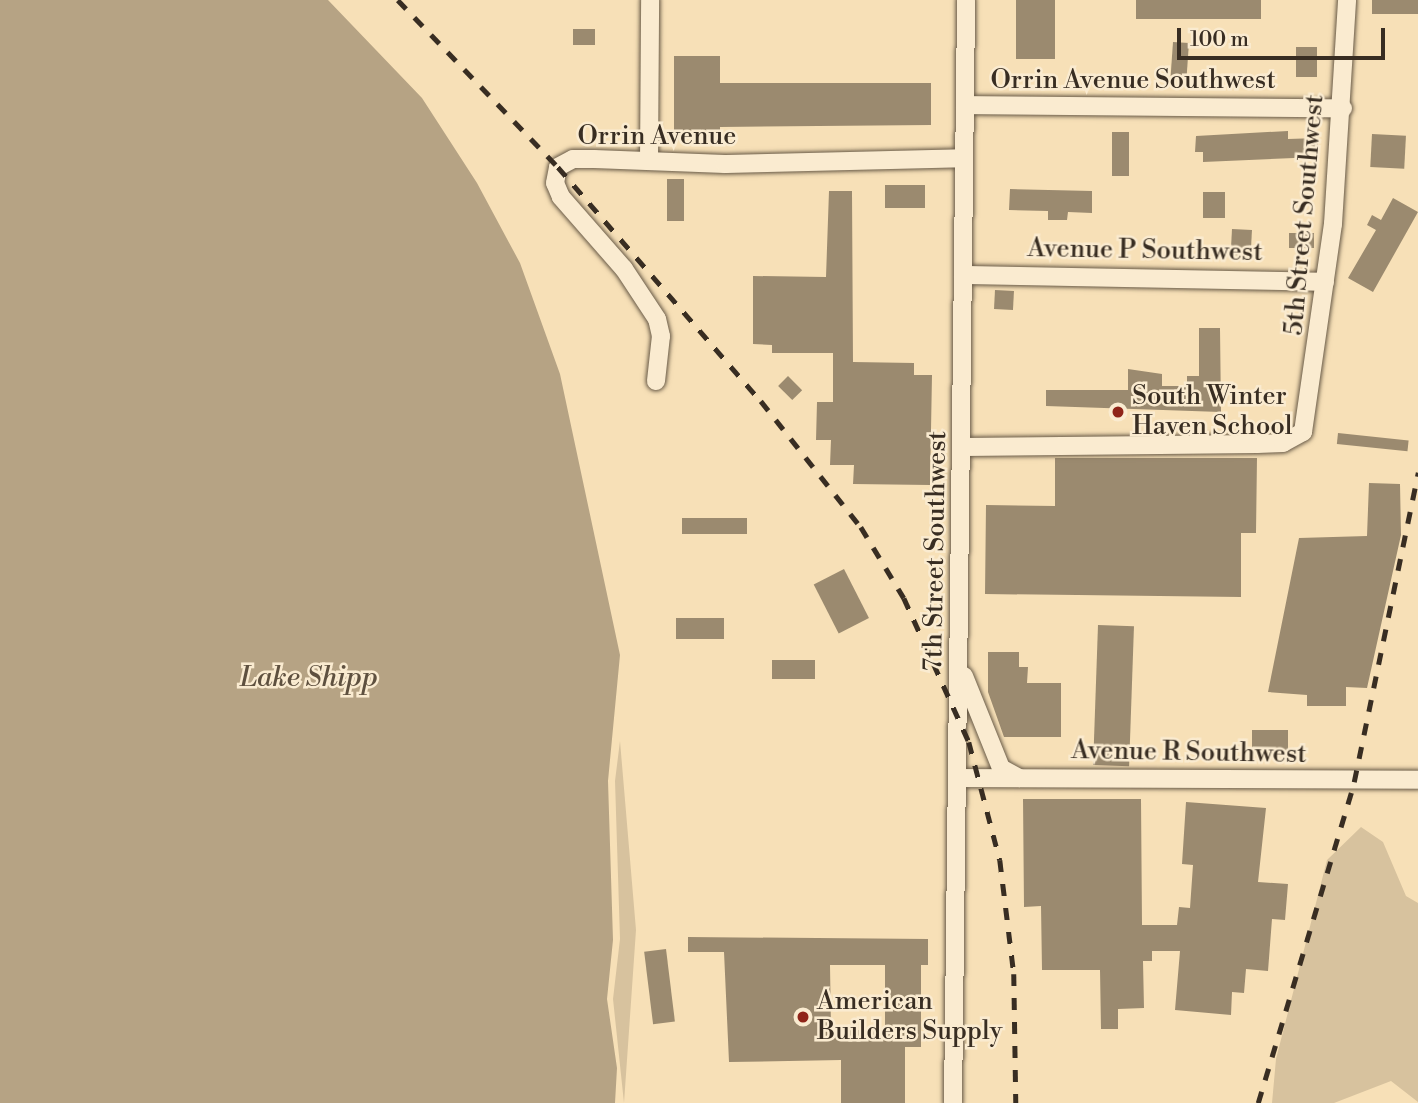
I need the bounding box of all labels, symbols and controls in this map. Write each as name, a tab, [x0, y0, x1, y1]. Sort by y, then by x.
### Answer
scale bar	[1180, 14, 1388, 58]
text: 100 m	[1190, 27, 1249, 53]
street label: Orrin Avenue Southwest	[990, 65, 1276, 97]
street label: 5th Street Southwest	[1279, 93, 1331, 337]
street label: Orrin Avenue	[578, 121, 736, 153]
street label: Avenue P Southwest	[1027, 233, 1263, 269]
place label: South Winter Haven School	[1132, 381, 1293, 442]
marker: South Winter Haven School	[1110, 404, 1126, 420]
street label: 7th Street Southwest	[918, 431, 954, 671]
water label: Lake Shipp	[240, 661, 378, 695]
street label: Avenue R Southwest	[1071, 735, 1307, 771]
place label: American Builders Supply	[817, 986, 1002, 1048]
marker: American Builders Supply	[795, 1009, 811, 1025]

